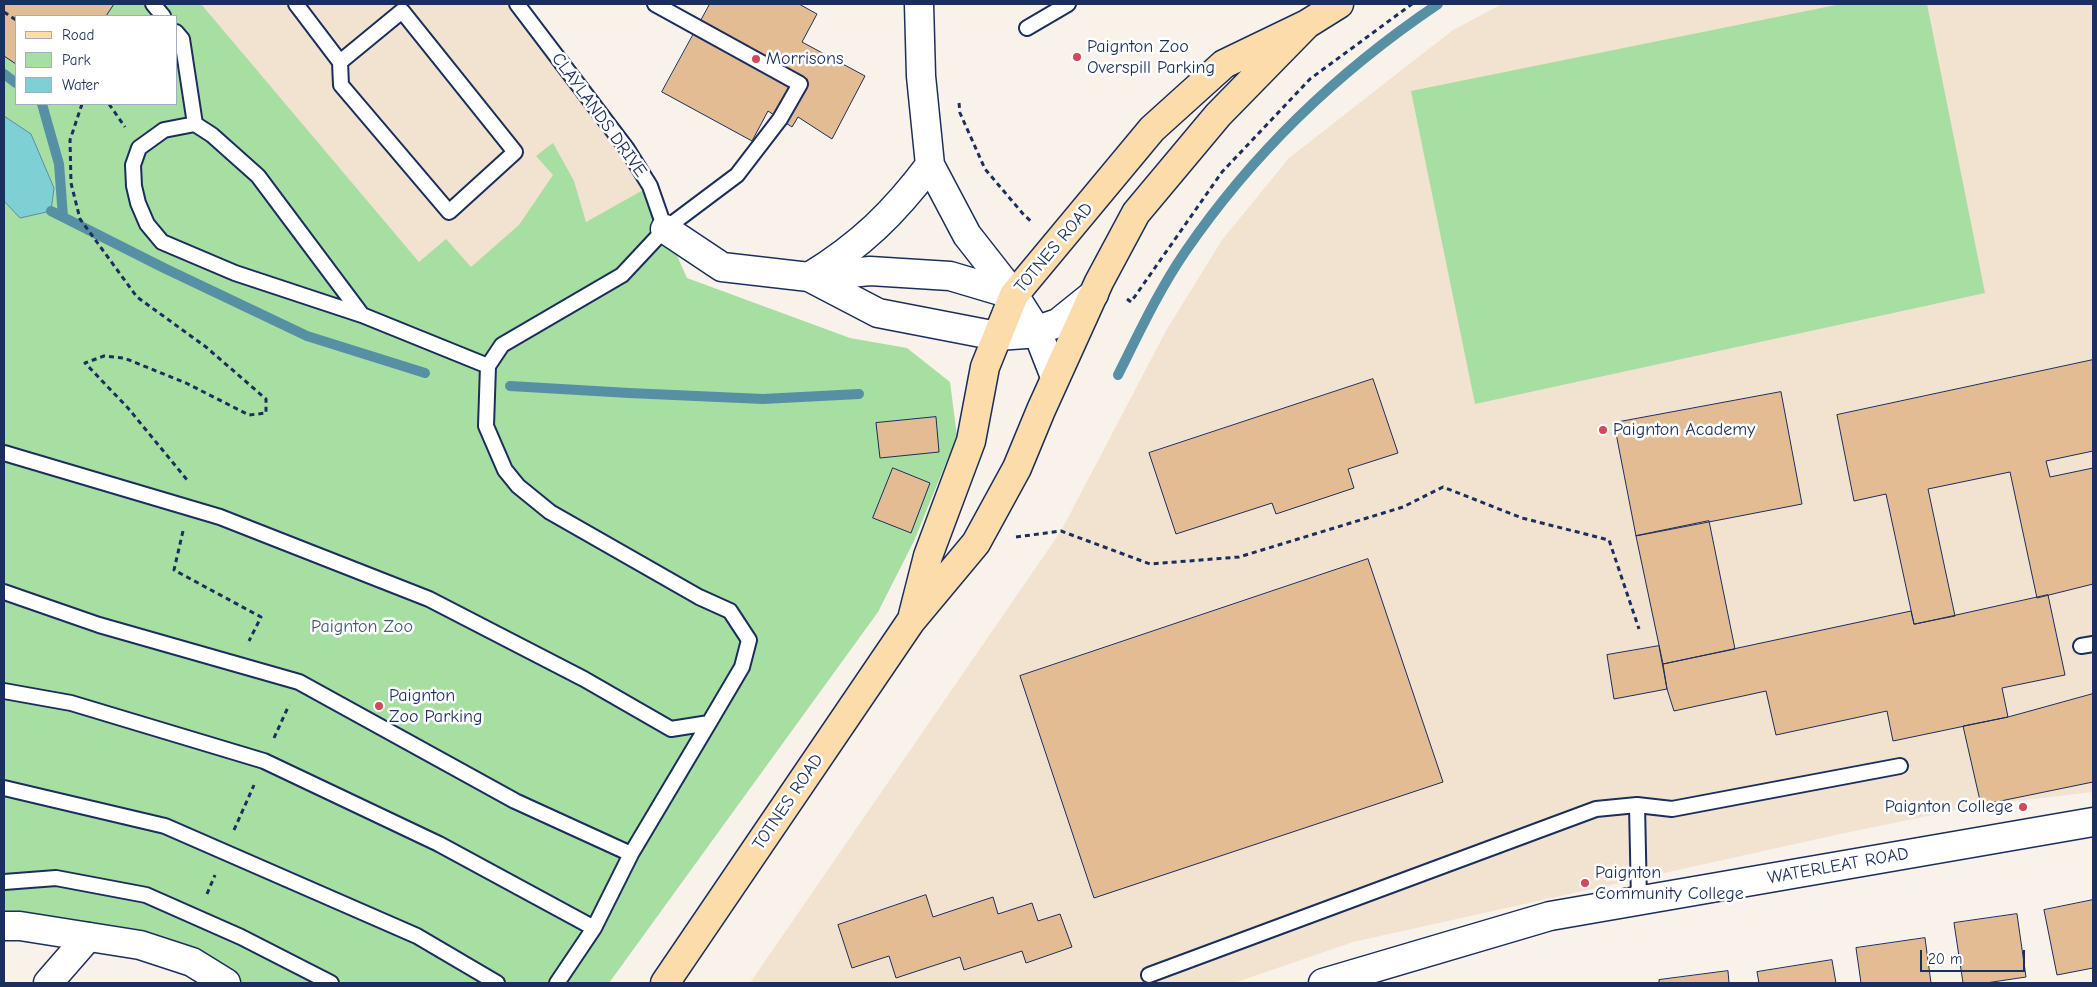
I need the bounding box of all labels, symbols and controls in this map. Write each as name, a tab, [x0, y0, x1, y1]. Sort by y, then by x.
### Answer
legend	[15, 15, 178, 105]
text: Road	[62, 26, 94, 44]
place label: Paignton Zoo Overspill Parking	[1087, 36, 1215, 78]
place label: Morrisons	[766, 48, 843, 70]
street label: CLAYLANDS DRIVE	[547, 49, 651, 181]
text: Park	[62, 51, 91, 69]
marker: Paignton Zoo Overspill Parking	[1071, 51, 1083, 63]
marker: Morrisons	[750, 53, 762, 65]
text: Water	[62, 76, 99, 94]
street label: TOTNES ROAD	[1010, 198, 1098, 298]
place label: Paignton Academy	[1613, 419, 1755, 441]
marker: Paignton Academy	[1597, 424, 1609, 436]
park label: Paignton Zoo	[311, 616, 413, 638]
place label: Paignton Zoo Parking	[389, 685, 483, 728]
marker: Paignton Zoo Parking	[373, 700, 385, 712]
street label: TOTNES ROAD	[748, 750, 828, 854]
place label: Paignton College	[1885, 796, 2013, 818]
marker: Paignton College	[2017, 801, 2029, 813]
street label: WATERLEAT ROAD	[1766, 843, 1910, 889]
place label: Paignton Community College	[1595, 862, 1744, 904]
marker: Paignton Community College	[1579, 877, 1591, 889]
scale bar	[1922, 940, 2027, 972]
text: 20 m	[1928, 950, 1962, 968]

